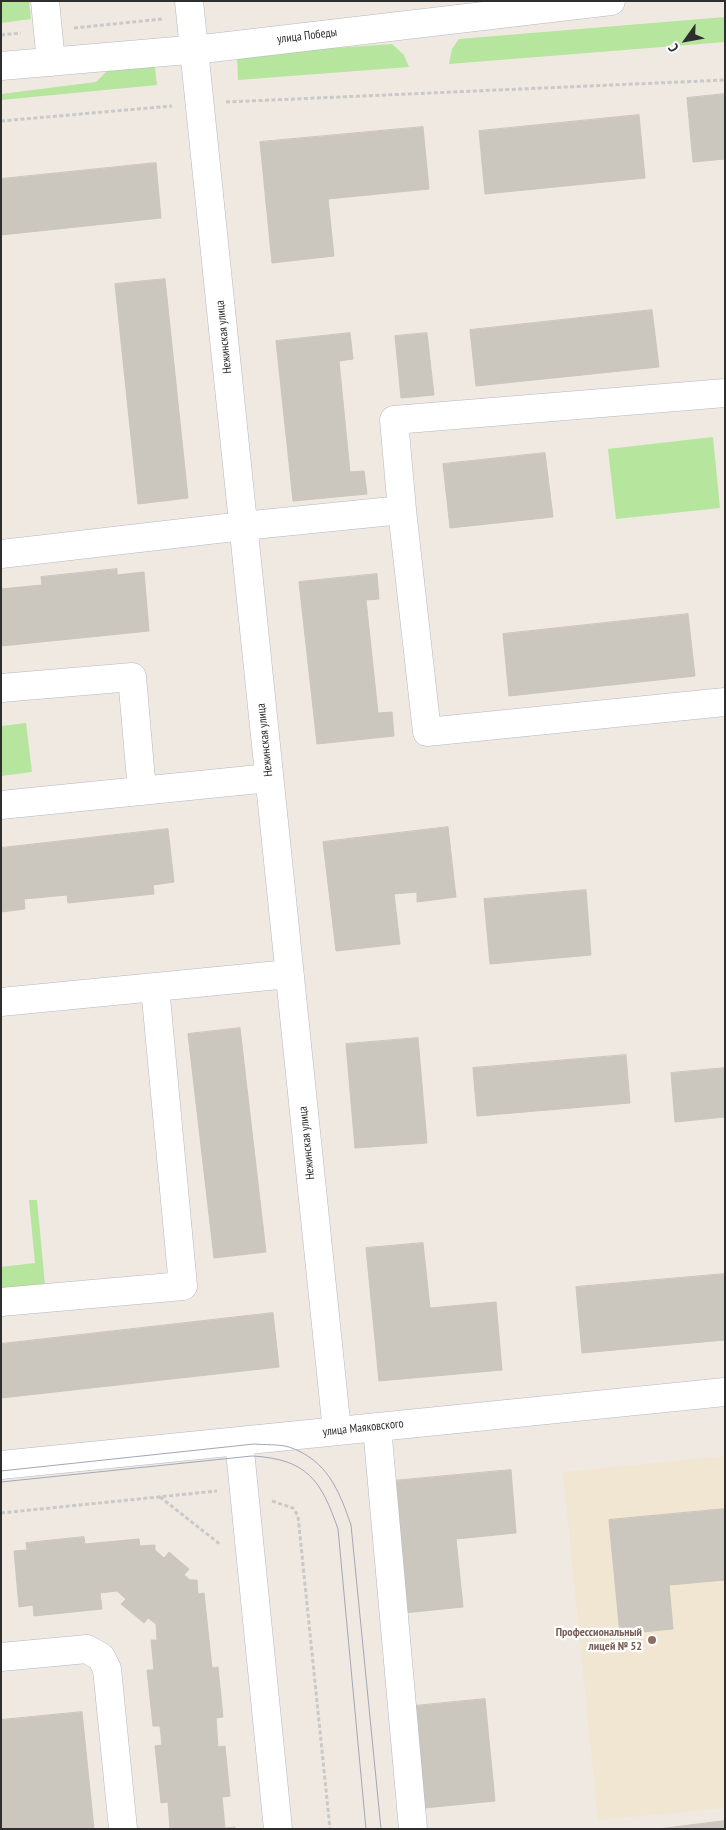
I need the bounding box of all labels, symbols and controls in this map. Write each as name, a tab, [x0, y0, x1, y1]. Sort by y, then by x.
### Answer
north arrow	[661, 15, 711, 65]
street label: улица Победы	[276, 25, 338, 47]
text: С	[664, 40, 683, 55]
street label: Нежинская улица	[213, 300, 235, 374]
street label: Нежинская улица	[254, 703, 276, 777]
street label: Нежинская улица	[296, 1106, 318, 1180]
street label: улица Маяковского	[322, 1417, 404, 1439]
place label: Профессиональный лицей № 52	[556, 1626, 642, 1654]
marker: Профессиональный лицей № 52	[646, 1634, 658, 1646]

